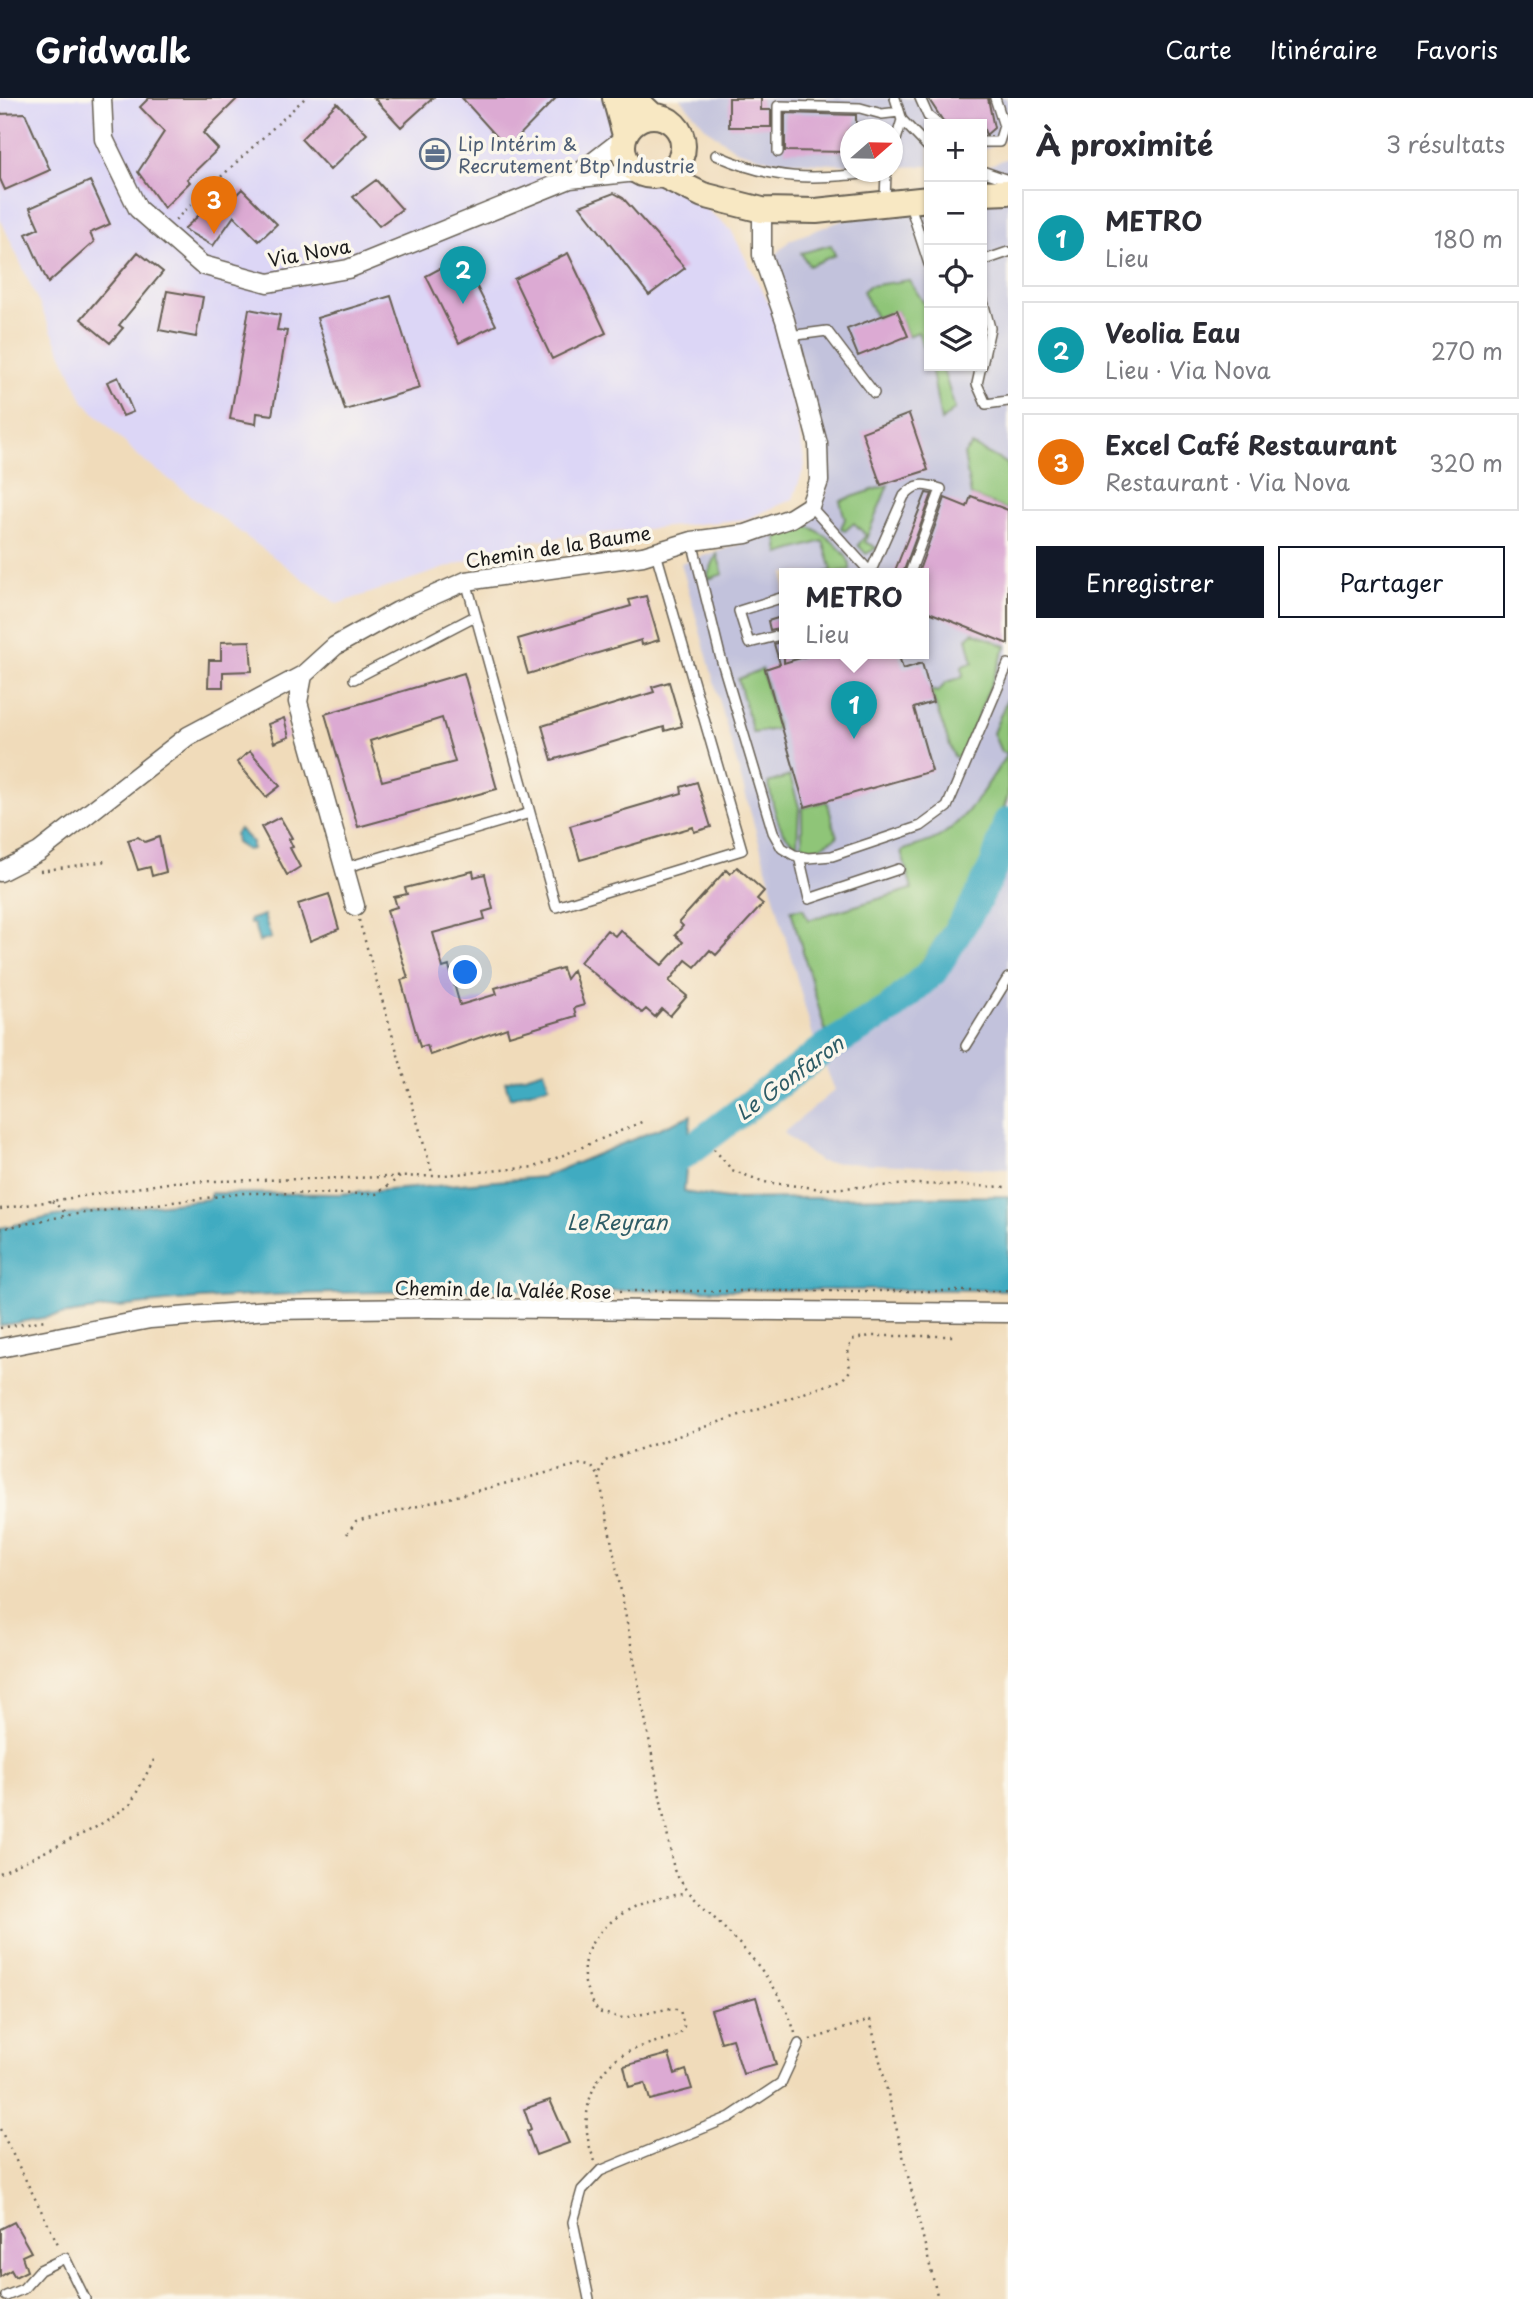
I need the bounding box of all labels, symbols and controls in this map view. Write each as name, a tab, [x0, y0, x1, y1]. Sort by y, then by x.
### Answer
text: Gridwalk	[35, 24, 191, 74]
text: Carte	[1165, 31, 1232, 67]
text: Itinéraire	[1270, 31, 1378, 67]
text: Favoris	[1416, 31, 1498, 67]
north arrow	[840, 119, 903, 182]
map controls	[924, 119, 987, 371]
button: +	[924, 119, 987, 182]
text: À proximité	[1036, 121, 1213, 166]
text: 3 résultats	[1386, 126, 1505, 161]
place label: Lip Intérim & Recrutement Btp Industrie	[458, 129, 695, 179]
office icon: Lip Intérim & Recrutement Btp Industrie	[418, 137, 452, 171]
pin: 3	[191, 176, 237, 234]
button: −	[924, 182, 987, 245]
text: METRO	[1105, 201, 1202, 240]
text: 1	[1056, 221, 1067, 256]
text: 180 m	[1434, 221, 1503, 256]
street label: Via Nova	[265, 231, 353, 273]
text: Lieu	[1105, 240, 1149, 275]
button: locate	[924, 245, 987, 308]
pin: 2	[440, 246, 486, 304]
button: layers	[924, 308, 987, 371]
text: Veolia Eau	[1105, 313, 1241, 352]
text: 2	[1053, 333, 1069, 368]
text: 270 m	[1431, 333, 1503, 368]
text: Lieu · Via Nova	[1105, 352, 1271, 387]
text: Excel Café Restaurant	[1105, 425, 1397, 464]
text: 3	[1053, 445, 1069, 480]
text: 320 m	[1429, 445, 1503, 480]
text: Restaurant · Via Nova	[1105, 464, 1350, 499]
street label: Chemin de la Baume	[463, 518, 653, 574]
button: Enregistrer	[1036, 546, 1264, 618]
button: Partager	[1278, 546, 1505, 618]
popup	[779, 568, 929, 659]
text: METRO	[805, 577, 903, 616]
text: Lieu	[805, 616, 849, 651]
pin: 1	[831, 681, 877, 739]
your location	[448, 955, 482, 989]
water label: Le Gonfaron	[728, 1026, 851, 1127]
water label: Le Reyran	[567, 1205, 669, 1237]
street label: Chemin de la Valée Rose	[394, 1273, 612, 1305]

